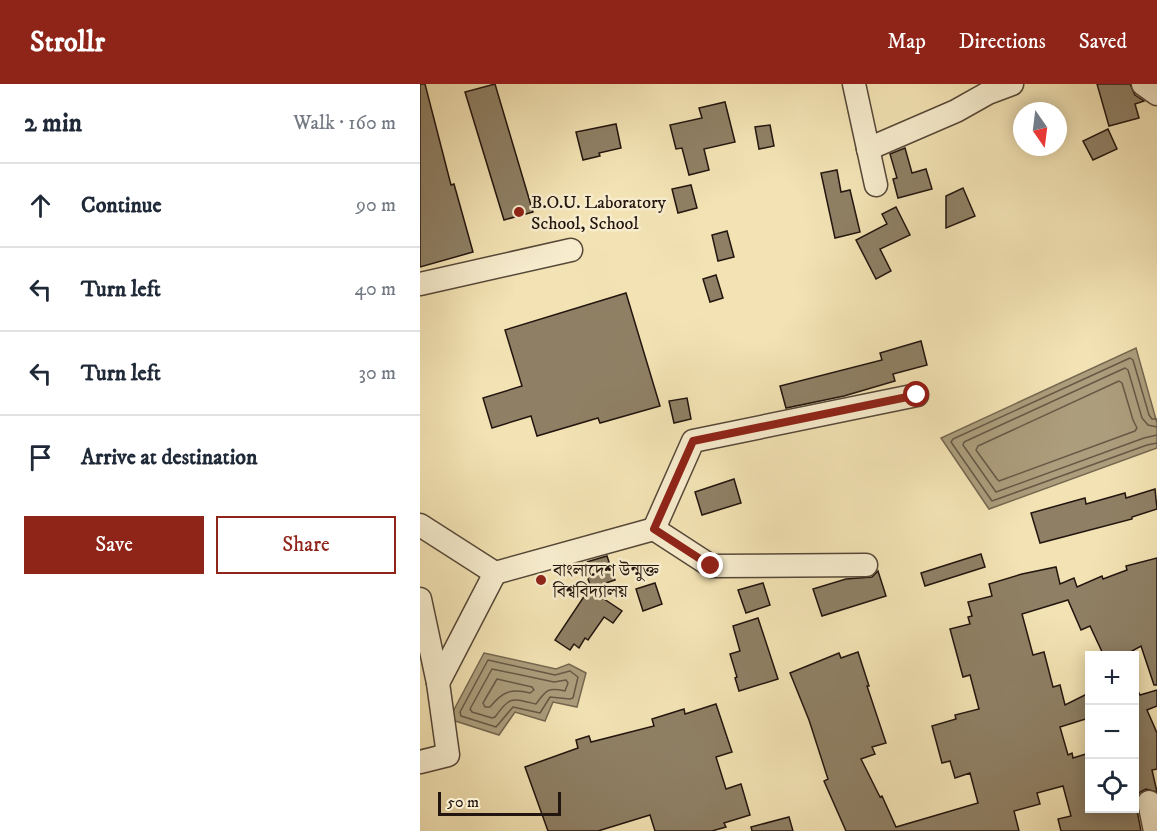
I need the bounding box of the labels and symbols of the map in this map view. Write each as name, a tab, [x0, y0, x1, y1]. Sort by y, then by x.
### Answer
north arrow	[1013, 102, 1067, 156]
place label: B.O.U. Laboratory School, School	[531, 192, 667, 235]
marker: B.O.U. Laboratory School, School	[512, 205, 526, 219]
route start	[903, 381, 929, 407]
route end	[697, 552, 723, 578]
place label: বাংলাদেশ উন্মুক্ত বিশ্ববিদ্যালয়	[552, 559, 660, 603]
marker: বাংলাদেশ উন্মুক্ত বিশ্ববিদ্যালয়	[534, 573, 548, 587]
scale bar	[438, 789, 561, 816]

